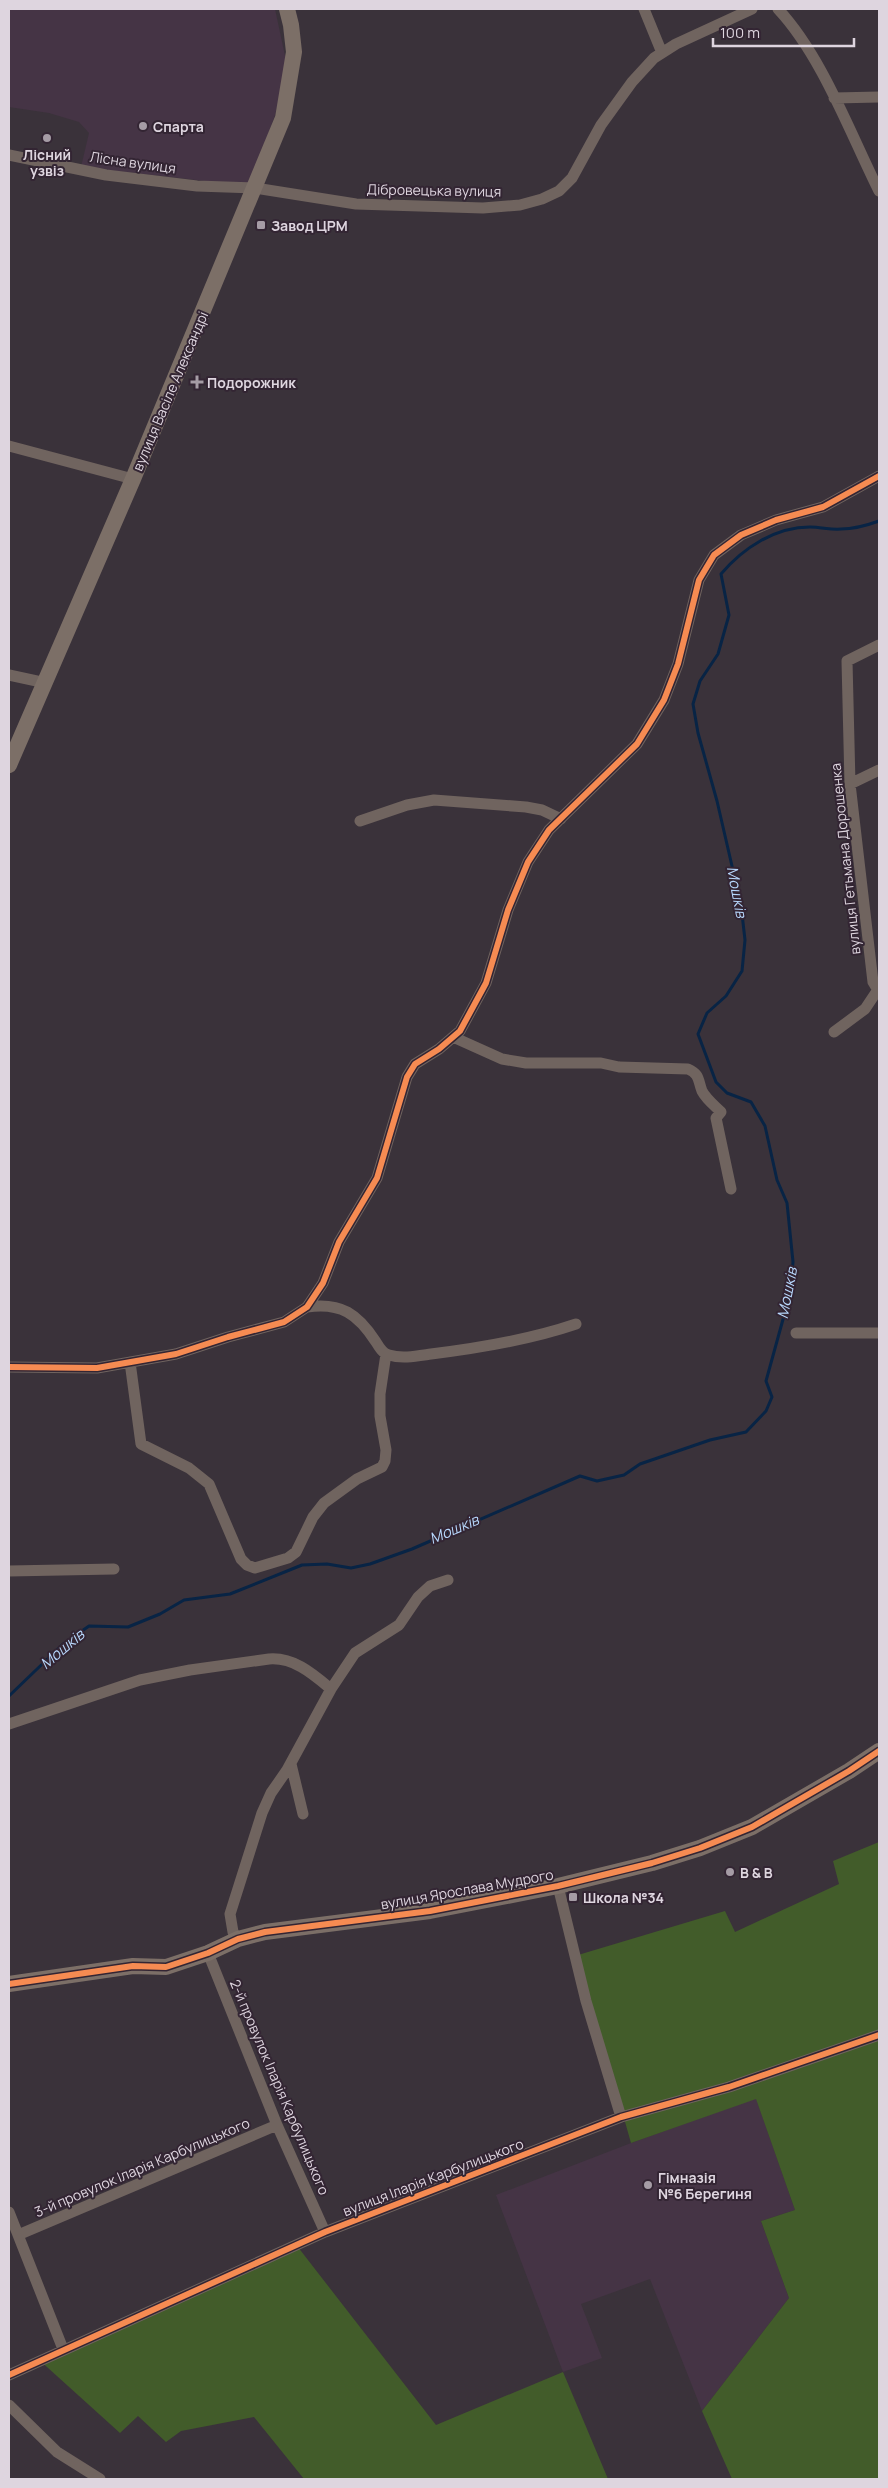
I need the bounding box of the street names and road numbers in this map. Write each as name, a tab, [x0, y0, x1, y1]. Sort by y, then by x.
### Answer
street label: Лісна вулиця	[89, 147, 177, 177]
street label: Дібровецька вулиця	[367, 179, 501, 201]
street label: вулиця Васіле Александрі	[128, 308, 212, 474]
street label: вулиця Гетьмана Дорошенка	[826, 762, 864, 956]
street label: вулиця Ярослава Мудрого	[379, 1864, 555, 1914]
street label: 2-й провулок Іларія Карбулицького	[226, 1976, 334, 2198]
street label: 3-й провулок Іларія Карбулицького	[31, 2113, 253, 2221]
street label: вулиця Іларія Карбулицького	[340, 2134, 526, 2220]

